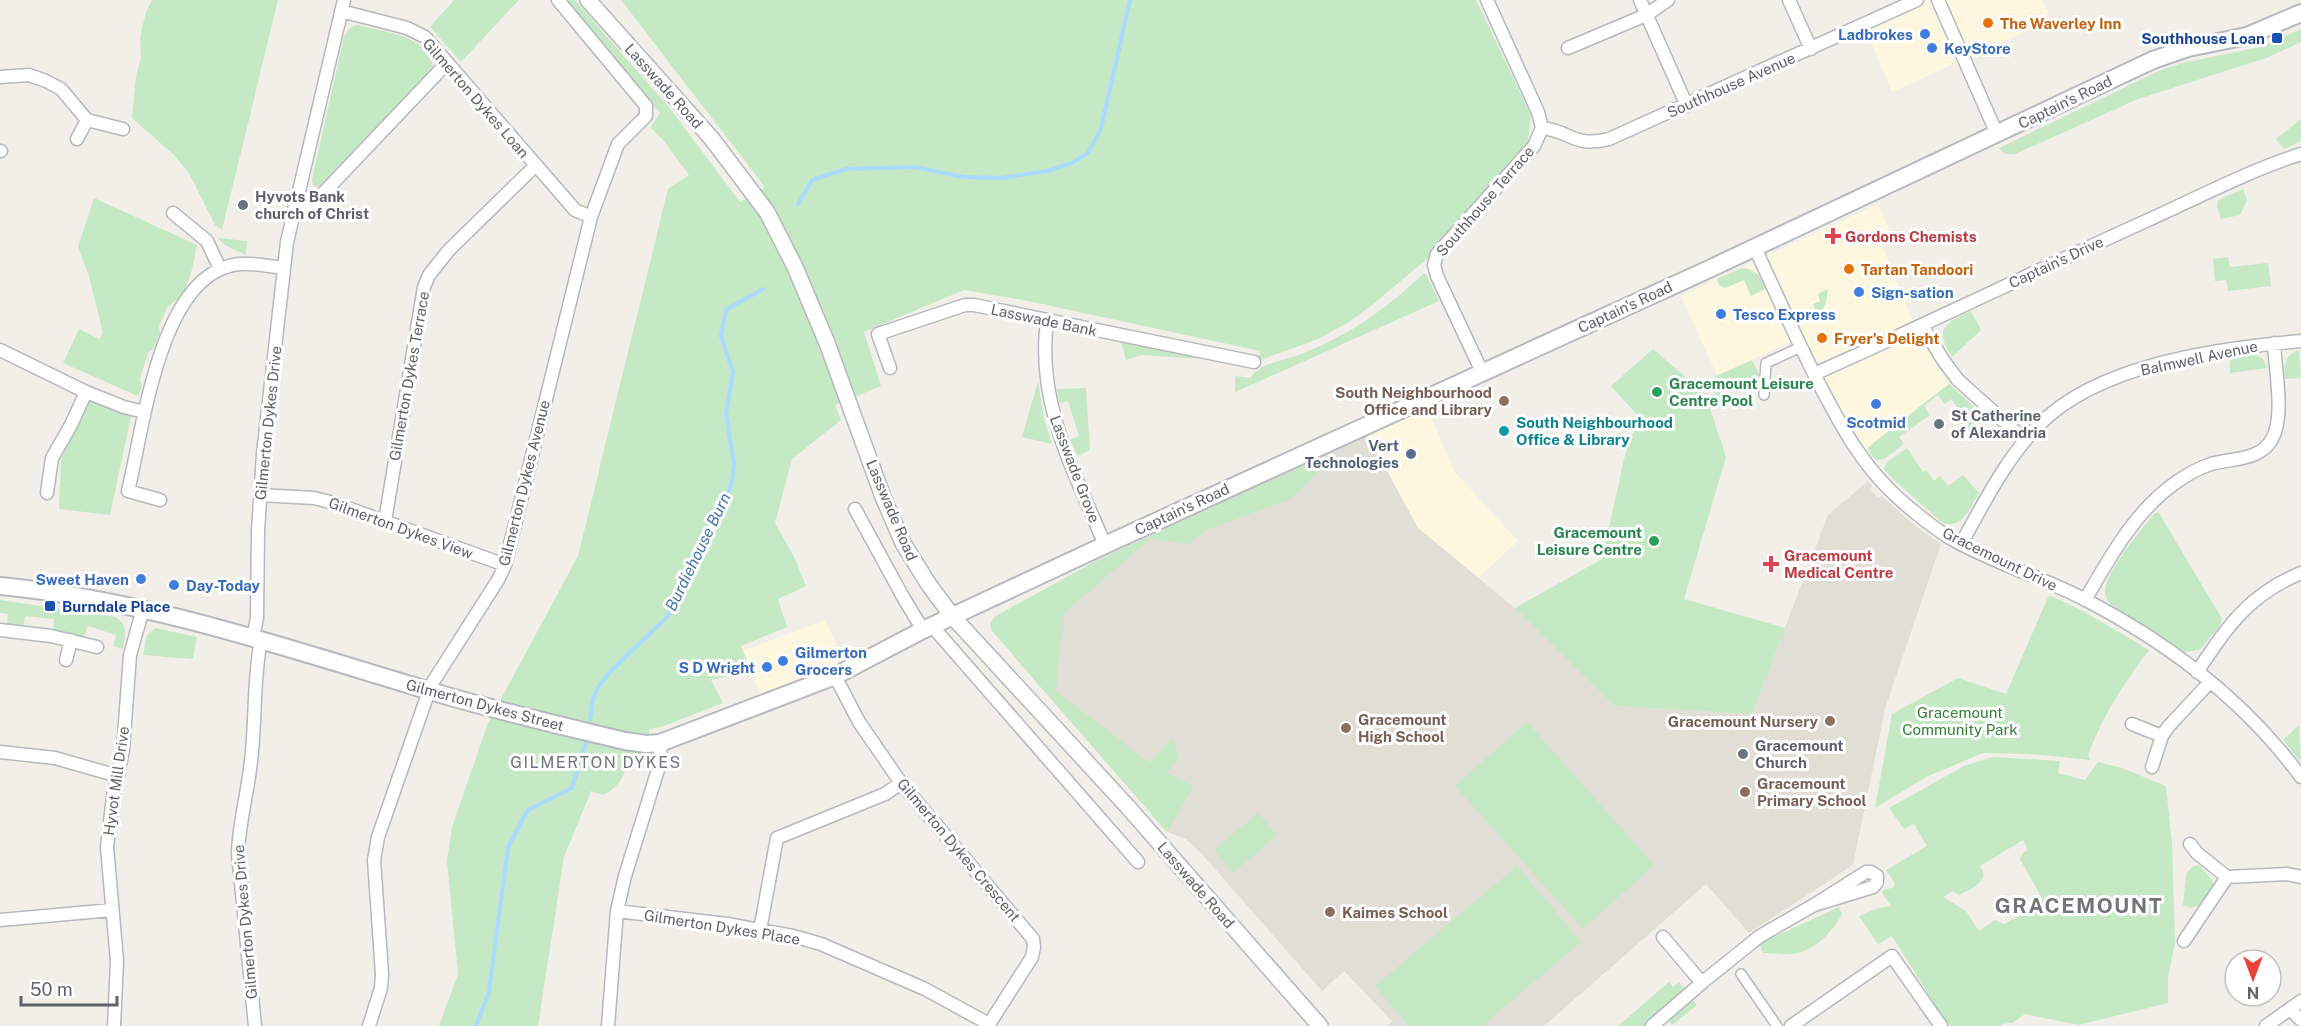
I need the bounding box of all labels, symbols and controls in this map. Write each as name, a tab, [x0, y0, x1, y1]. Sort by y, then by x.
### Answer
place label: The Waverley Inn	[2000, 15, 2121, 32]
marker: The Waverley Inn	[1981, 16, 1995, 30]
place label: Ladbrokes	[1838, 26, 1913, 43]
marker: Ladbrokes	[1918, 27, 1932, 41]
place label: Southhouse Loan	[2141, 30, 2265, 47]
marker: Southhouse Loan	[2270, 31, 2284, 45]
street label: Gilmerton Dykes Loan	[420, 35, 532, 161]
street label: Lasswade Road	[622, 40, 706, 132]
place label: KeyStore	[1944, 40, 2011, 57]
marker: KeyStore	[1925, 41, 1939, 55]
street label: Southhouse Avenue	[1664, 49, 1798, 121]
street label: Captain's Road	[2015, 72, 2115, 132]
street label: Southhouse Terrace	[1433, 143, 1537, 259]
place label: Hyvots Bank church of Christ	[255, 188, 369, 222]
marker: Hyvots Bank church of Christ	[236, 198, 250, 212]
place label: Gordons Chemists	[1845, 228, 1977, 245]
marker: Gordons Chemists	[1826, 229, 1840, 243]
street label: Captain's Drive	[2006, 233, 2106, 291]
place label: Tartan Tandoori	[1861, 261, 1973, 278]
marker: Tartan Tandoori	[1842, 262, 1856, 276]
street label: Captain's Road	[1575, 278, 1675, 336]
place label: Sign-sation	[1871, 284, 1954, 301]
marker: Sign-sation	[1852, 285, 1866, 299]
street label: Gilmerton Dykes Terrace	[386, 290, 432, 462]
street label: Lasswade Bank	[989, 300, 1099, 340]
place label: Tesco Express	[1733, 306, 1836, 323]
marker: Tesco Express	[1714, 307, 1728, 321]
place label: Fryer's Delight	[1834, 330, 1939, 347]
marker: Fryer's Delight	[1815, 331, 1829, 345]
street label: Balmwell Avenue	[2139, 337, 2259, 379]
street label: Gilmerton Dykes Drive	[251, 345, 285, 501]
place label: Gracemount Leisure Centre Pool	[1669, 375, 1814, 409]
place label: South Neighbourhood Office and Library	[1335, 384, 1493, 418]
marker: Gracemount Leisure Centre Pool	[1650, 385, 1664, 399]
marker: South Neighbourhood Office and Library	[1497, 394, 1511, 408]
marker: Scotmid	[1869, 397, 1883, 411]
street label: Gilmerton Dykes Avenue	[495, 398, 553, 568]
place label: St Catherine of Alexandria	[1951, 407, 2046, 441]
street label: Lasswade Grove	[1047, 413, 1103, 525]
place label: South Neighbourhood Office & Library	[1516, 414, 1673, 448]
place label: Scotmid	[1846, 414, 1906, 431]
marker: St Catherine of Alexandria	[1932, 417, 1946, 431]
marker: South Neighbourhood Office & Library	[1497, 424, 1511, 438]
place label: Vert Technologies	[1305, 437, 1399, 471]
marker: Vert Technologies	[1404, 447, 1418, 461]
street label: Lasswade Road	[863, 457, 921, 563]
street label: Captain's Road	[1132, 480, 1232, 538]
water label: Burdiehouse Burn	[661, 490, 735, 614]
street label: Gilmerton Dykes View	[326, 494, 476, 562]
place label: Gracemount Leisure Centre	[1537, 524, 1642, 558]
street label: Gracemount Drive	[1940, 524, 2060, 594]
marker: Gracemount Leisure Centre	[1647, 534, 1661, 548]
place label: Gracemount Medical Centre	[1784, 547, 1893, 581]
marker: Gracemount Medical Centre	[1762, 555, 1780, 573]
place label: Sweet Haven	[35, 571, 129, 588]
marker: Sweet Haven	[134, 572, 148, 586]
place label: Day-Today	[186, 577, 261, 594]
marker: Day-Today	[167, 578, 181, 592]
place label: Burndale Place	[62, 598, 170, 615]
marker: Burndale Place	[43, 599, 57, 613]
place label: Gilmerton Grocers	[795, 644, 867, 678]
marker: Gilmerton Grocers	[776, 654, 790, 668]
place label: S D Wright	[679, 659, 755, 676]
marker: S D Wright	[760, 660, 774, 674]
street label: Gilmerton Dykes Street	[404, 676, 566, 734]
park label: Gracemount Community Park	[1902, 704, 2018, 738]
place label: Gracemount High School	[1358, 711, 1447, 745]
place label: Gracemount Nursery	[1668, 713, 1819, 730]
marker: Gracemount Nursery	[1823, 714, 1837, 728]
marker: Gracemount High School	[1339, 721, 1353, 735]
street label: Hyvot Mill Drive	[100, 725, 132, 837]
place label: Gracemount Church	[1755, 737, 1844, 771]
marker: Gracemount Church	[1736, 747, 1750, 761]
district label: GILMERTON DYKES	[510, 753, 682, 772]
street label: Gilmerton Dykes Crescent	[894, 775, 1024, 925]
place label: Gracemount Primary School	[1757, 775, 1867, 809]
marker: Gracemount Primary School	[1738, 785, 1752, 799]
street label: Lasswade Road	[1154, 839, 1238, 931]
street label: Gilmerton Dykes Drive	[230, 844, 260, 1000]
district label: GRACEMOUNT	[1995, 893, 2163, 918]
place label: Kaimes School	[1342, 904, 1448, 921]
marker: Kaimes School	[1323, 905, 1337, 919]
street label: Gilmerton Dykes Place	[643, 906, 801, 948]
north arrow	[2223, 948, 2283, 1008]
scale bar	[21, 969, 117, 1007]
text: 50 m	[30, 979, 73, 1000]
text: N	[2247, 983, 2259, 1002]

